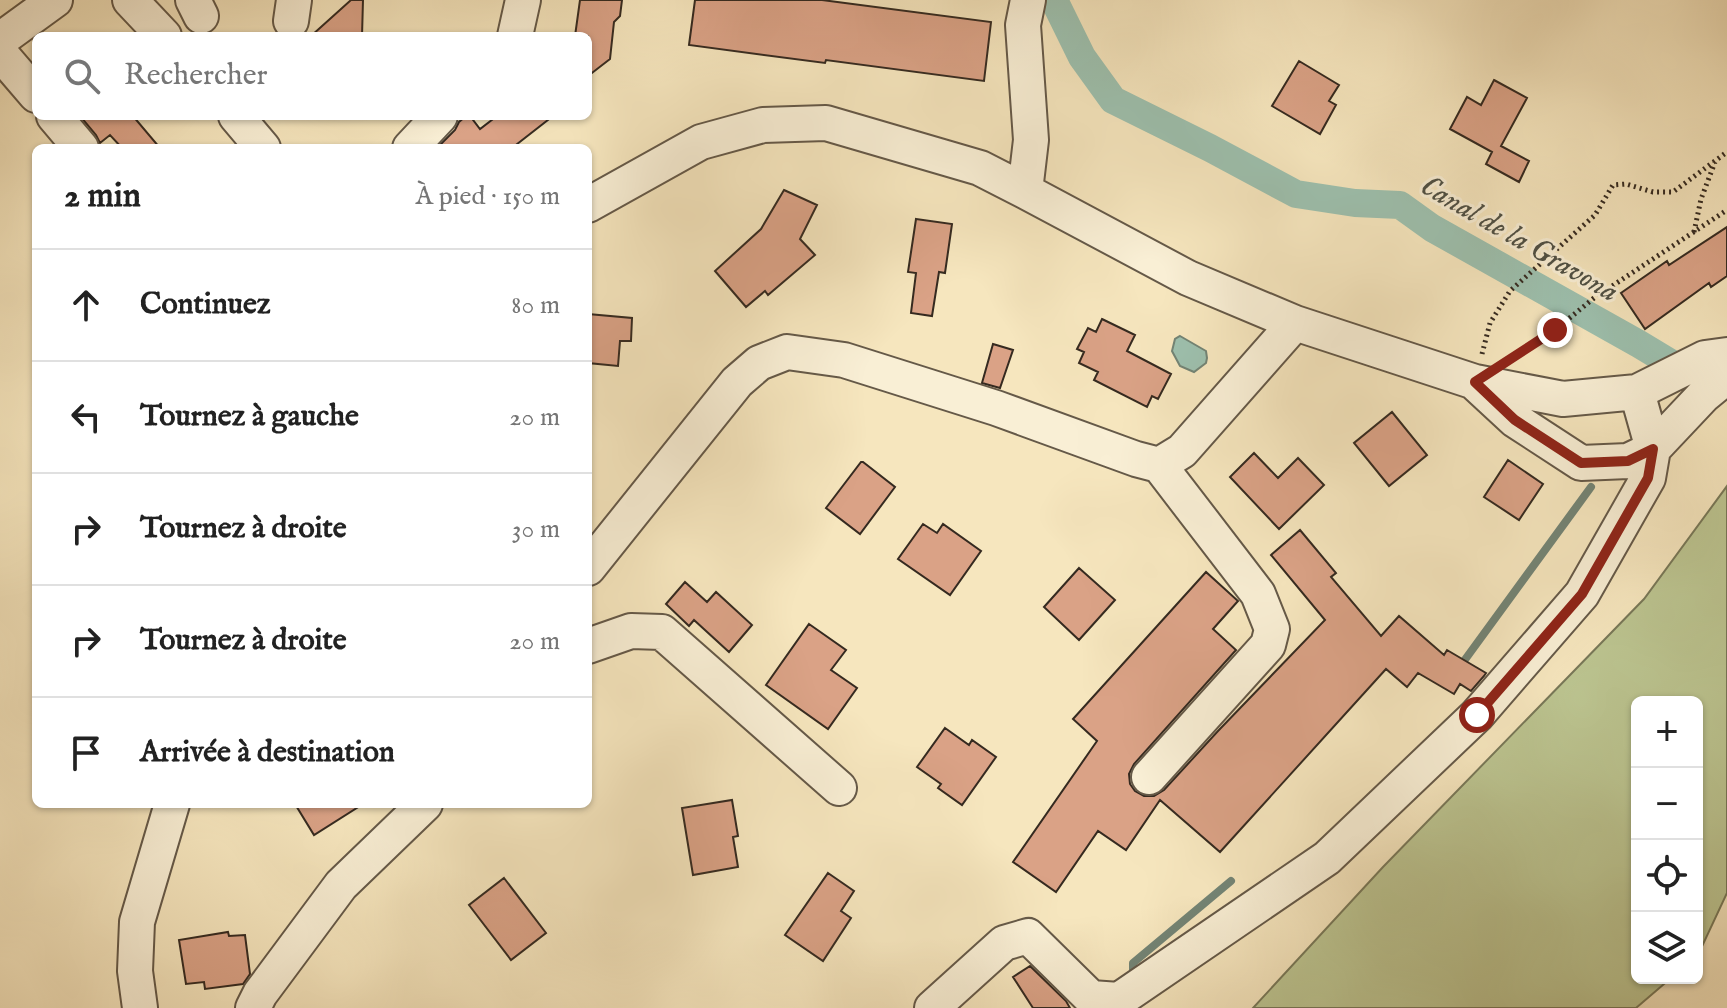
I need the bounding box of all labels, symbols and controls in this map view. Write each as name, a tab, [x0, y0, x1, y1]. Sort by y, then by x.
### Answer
search box	[32, 32, 592, 120]
icon: search	[60, 54, 104, 98]
text: Rechercher	[124, 57, 268, 95]
water label: Canal de la Gravona	[1413, 168, 1625, 312]
text: 2 min	[64, 175, 141, 218]
text: À pied · 150 m	[416, 180, 560, 213]
icon: ahead	[64, 283, 108, 327]
text: Continuez	[140, 286, 271, 324]
text: 80 m	[511, 289, 560, 322]
route end	[1537, 312, 1573, 348]
icon: left	[64, 395, 108, 439]
text: Tournez à gauche	[140, 398, 359, 436]
text: 20 m	[509, 401, 560, 434]
icon: right	[64, 507, 108, 551]
text: Tournez à droite	[140, 510, 347, 548]
text: 30 m	[512, 513, 560, 546]
icon: right	[64, 619, 108, 663]
text: Tournez à droite	[140, 622, 347, 660]
text: 20 m	[509, 625, 560, 658]
map controls	[1631, 696, 1703, 984]
button: +	[1631, 696, 1703, 768]
route start	[1459, 697, 1495, 733]
icon: arrive	[64, 731, 108, 775]
text: Arrivée à destination	[140, 734, 395, 772]
button: −	[1631, 768, 1703, 840]
button: locate	[1631, 840, 1703, 912]
button: layers	[1631, 912, 1703, 984]

